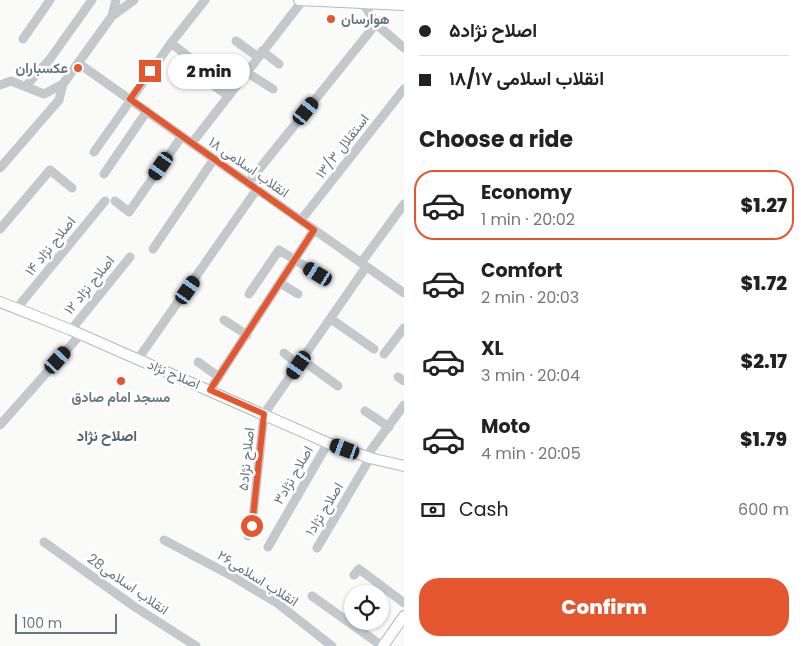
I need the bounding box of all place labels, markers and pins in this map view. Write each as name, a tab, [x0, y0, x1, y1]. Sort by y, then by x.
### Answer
place label: هوارسان	[341, 9, 390, 29]
marker: هوارسان	[325, 13, 337, 25]
place label: عکسباران	[15, 58, 68, 78]
marker: عکسباران	[72, 62, 84, 74]
marker: مسجد امام صادق	[115, 375, 127, 387]
place label: مسجد امام صادق	[72, 387, 171, 407]

